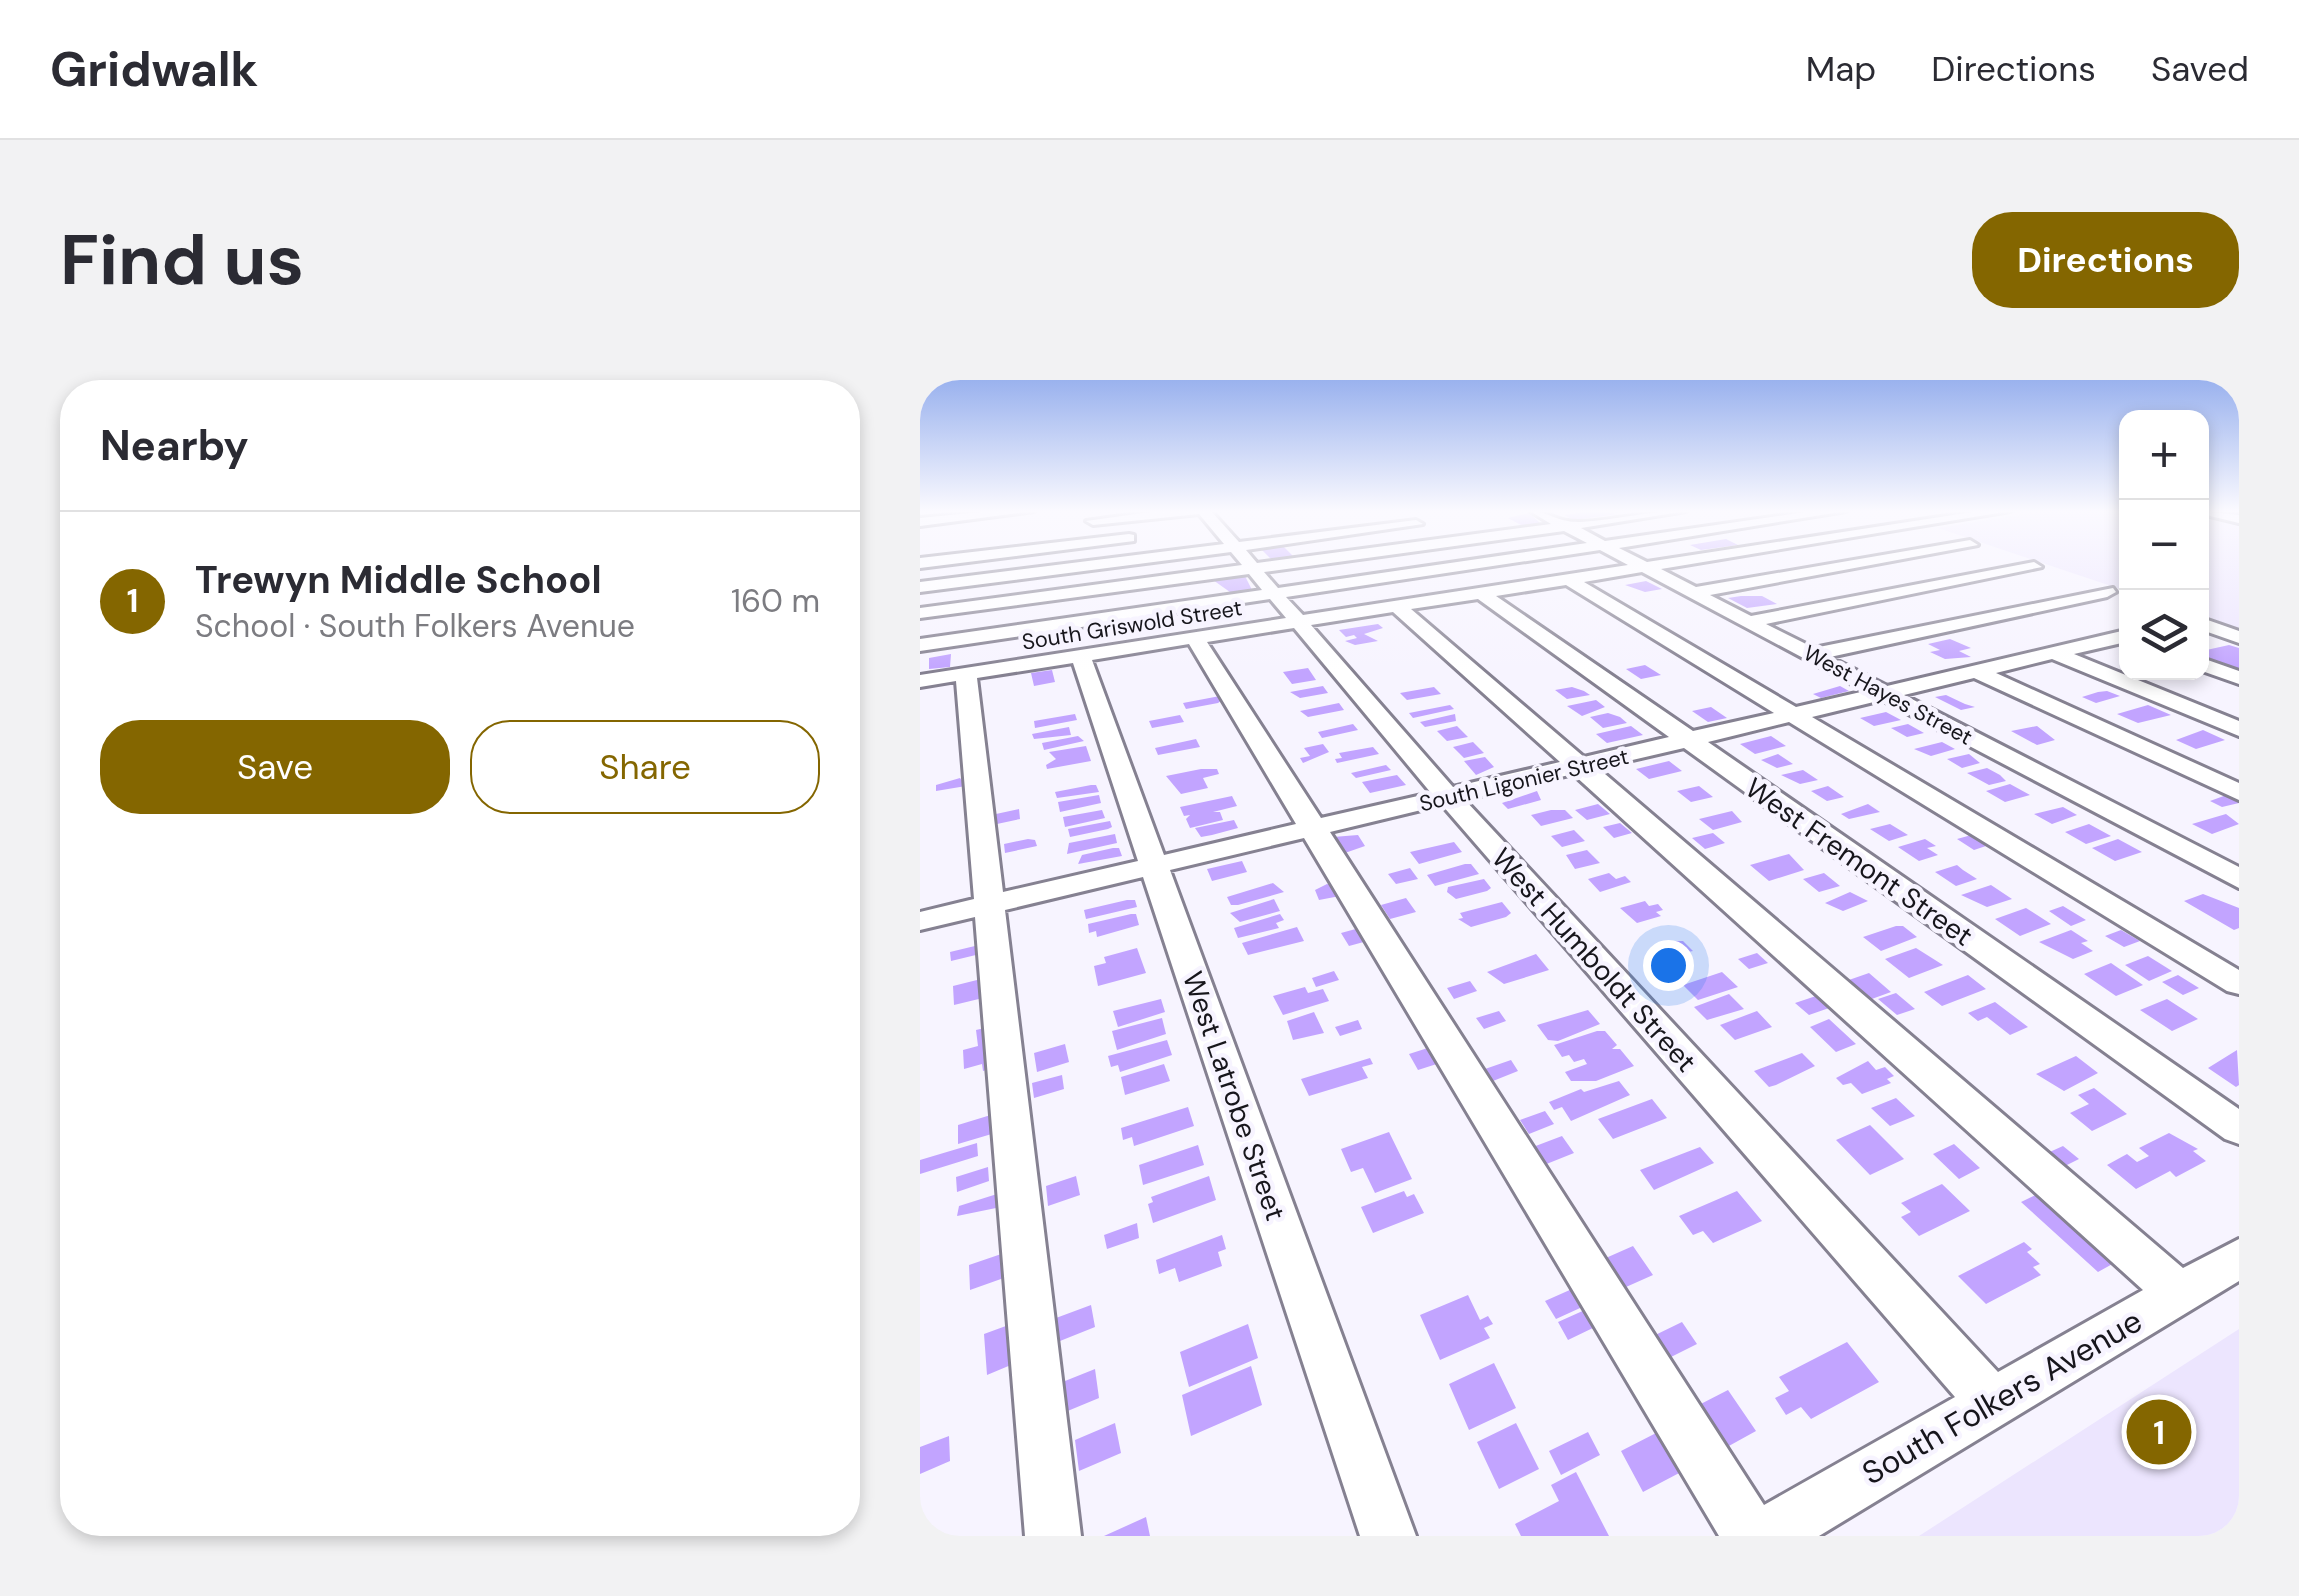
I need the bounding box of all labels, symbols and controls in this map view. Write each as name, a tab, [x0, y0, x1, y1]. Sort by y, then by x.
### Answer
text: Gridwalk	[50, 38, 258, 101]
text: Map	[1806, 46, 1876, 92]
text: Directions	[1931, 46, 2096, 92]
text: Saved	[2151, 46, 2249, 92]
button: Directions	[1972, 212, 2239, 308]
text: Find us	[60, 215, 304, 306]
map controls	[2119, 410, 2209, 680]
button: +	[2119, 410, 2209, 500]
text: Nearby	[100, 418, 249, 473]
button: −	[2119, 500, 2209, 590]
text: Trewyn Middle School	[195, 555, 602, 605]
text: 1	[127, 580, 138, 622]
text: 160 m	[731, 580, 820, 622]
button: layers	[2119, 590, 2209, 680]
street label: South Griswold Street	[1020, 593, 1244, 657]
text: School · South Folkers Avenue	[195, 605, 635, 647]
street label: West Hayes Street	[1799, 638, 1977, 752]
button: Save	[100, 720, 450, 814]
button: Share	[470, 720, 820, 814]
street label: South Ligonier Street	[1416, 742, 1632, 818]
street label: West Fremont Street	[1738, 770, 1980, 954]
street label: West Humboldt Street	[1483, 840, 1705, 1080]
your location	[1643, 940, 1694, 991]
street label: West Latrobe Street	[1174, 967, 1294, 1225]
street label: South Folkers Avenue	[1855, 1300, 2149, 1494]
pin: 1	[2126, 1394, 2192, 1470]

